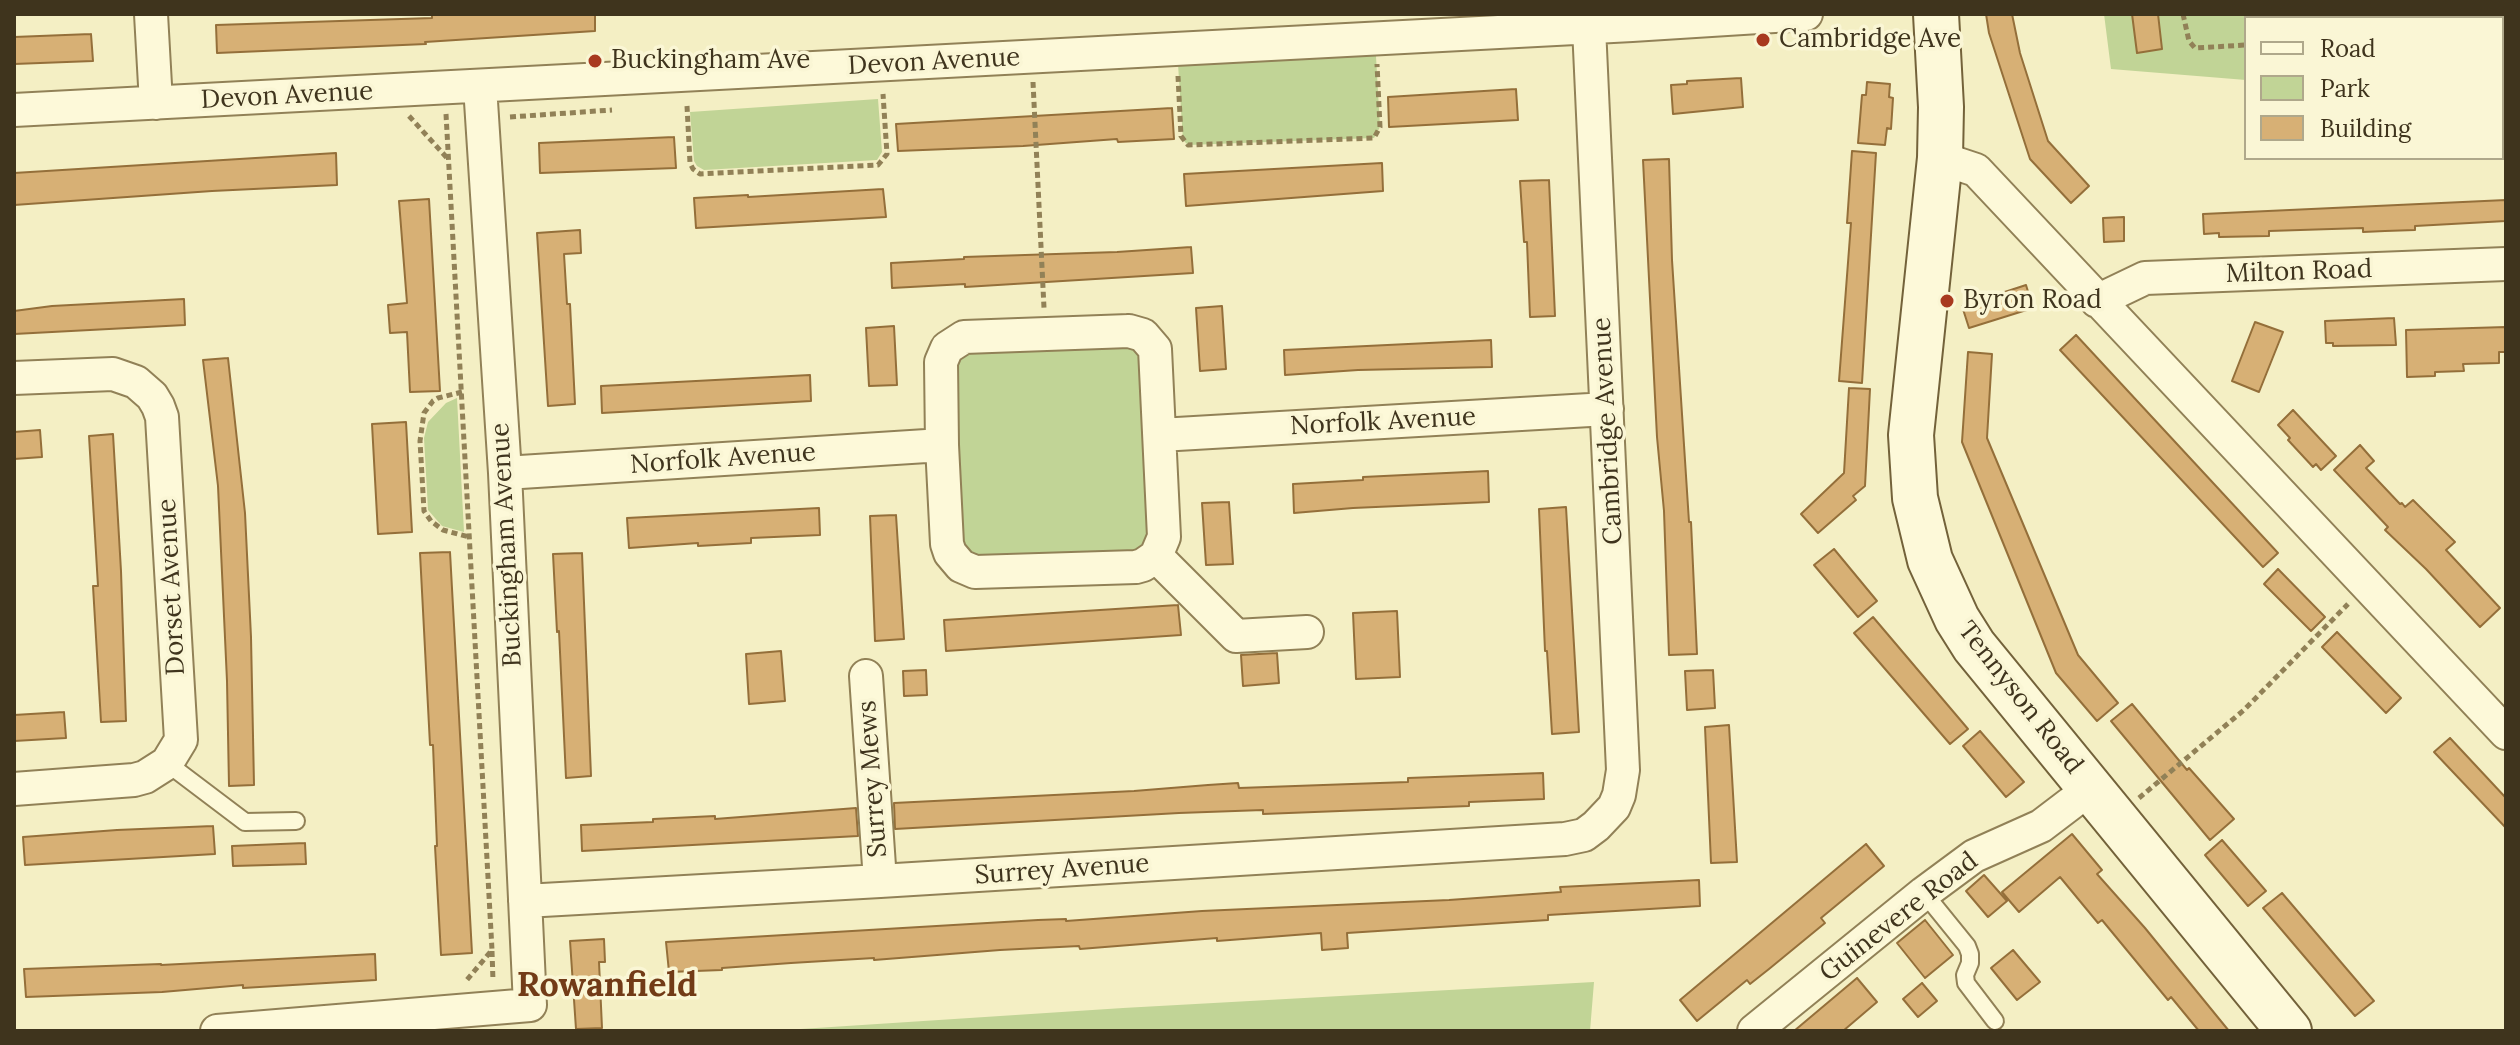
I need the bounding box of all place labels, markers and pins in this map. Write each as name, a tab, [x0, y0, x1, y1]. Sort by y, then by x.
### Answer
place label: Cambridge Ave	[1779, 24, 1961, 56]
marker: Cambridge Ave	[1754, 31, 1772, 49]
place label: Buckingham Ave	[611, 45, 810, 77]
marker: Buckingham Ave	[586, 52, 604, 70]
place label: Byron Road	[1963, 285, 2102, 317]
marker: Byron Road	[1938, 292, 1956, 310]

